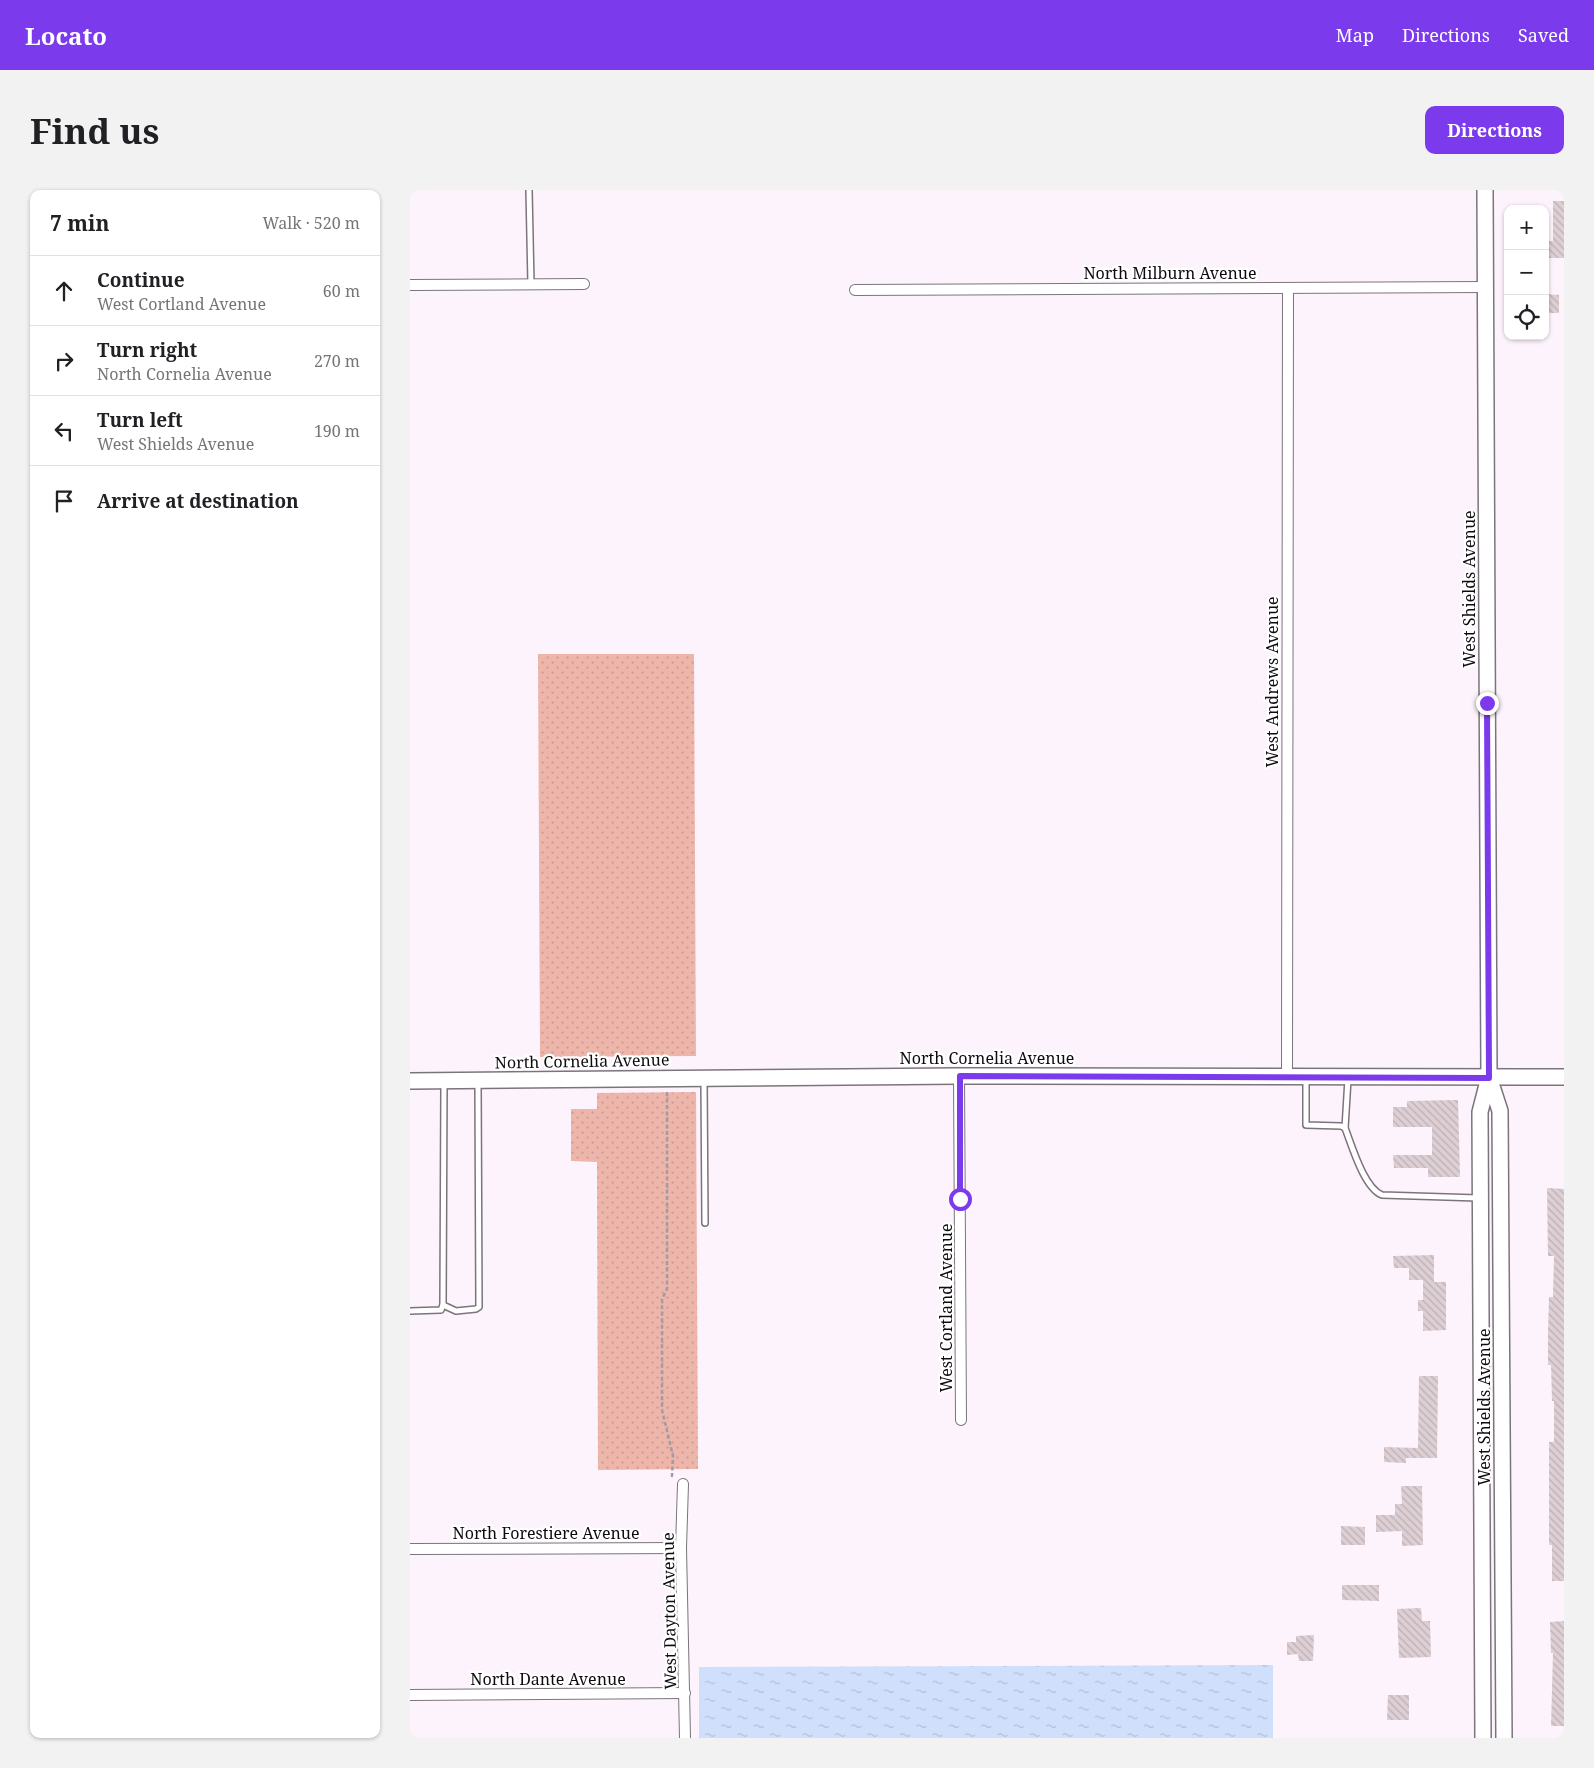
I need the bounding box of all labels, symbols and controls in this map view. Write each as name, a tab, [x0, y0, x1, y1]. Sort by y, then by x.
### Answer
text: Locato	[25, 19, 107, 52]
text: Map	[1336, 23, 1374, 47]
text: Directions	[1402, 23, 1490, 47]
text: Saved	[1518, 23, 1569, 47]
button: Directions	[1425, 106, 1564, 154]
text: Find us	[30, 107, 159, 154]
map controls	[1504, 205, 1549, 340]
button: +	[1504, 205, 1549, 250]
text: 7 min	[50, 209, 109, 237]
text: Walk · 520 m	[263, 212, 360, 234]
button: −	[1504, 250, 1549, 295]
street label: North Milburn Avenue	[1083, 262, 1257, 284]
text: Continue	[97, 267, 185, 293]
icon: ahead	[50, 277, 78, 305]
text: 60 m	[323, 280, 360, 302]
text: West Cortland Avenue	[97, 293, 266, 315]
button: locate	[1504, 295, 1549, 340]
text: Turn right	[97, 337, 197, 363]
icon: right	[50, 347, 78, 375]
text: 270 m	[314, 350, 360, 372]
text: North Cornelia Avenue	[97, 363, 272, 385]
text: Turn left	[97, 407, 183, 433]
icon: left	[50, 417, 78, 445]
text: 190 m	[314, 420, 360, 442]
text: West Shields Avenue	[97, 433, 254, 455]
icon: arrive	[50, 487, 78, 515]
text: Arrive at destination	[97, 488, 299, 514]
street label: West Shields Avenue	[1458, 510, 1480, 668]
street label: West Andrews Avenue	[1261, 596, 1283, 768]
route end	[1476, 692, 1499, 715]
street label: North Cornelia Avenue	[900, 1047, 1074, 1069]
street label: North Cornelia Avenue	[494, 1048, 670, 1074]
route start	[949, 1188, 972, 1211]
street label: West Cortland Avenue	[935, 1223, 957, 1393]
street label: West Shields Avenue	[1473, 1328, 1495, 1486]
street label: North Forestiere Avenue	[452, 1522, 640, 1544]
street label: West Dayton Avenue	[657, 1532, 681, 1690]
street label: North Dante Avenue	[470, 1668, 626, 1690]

